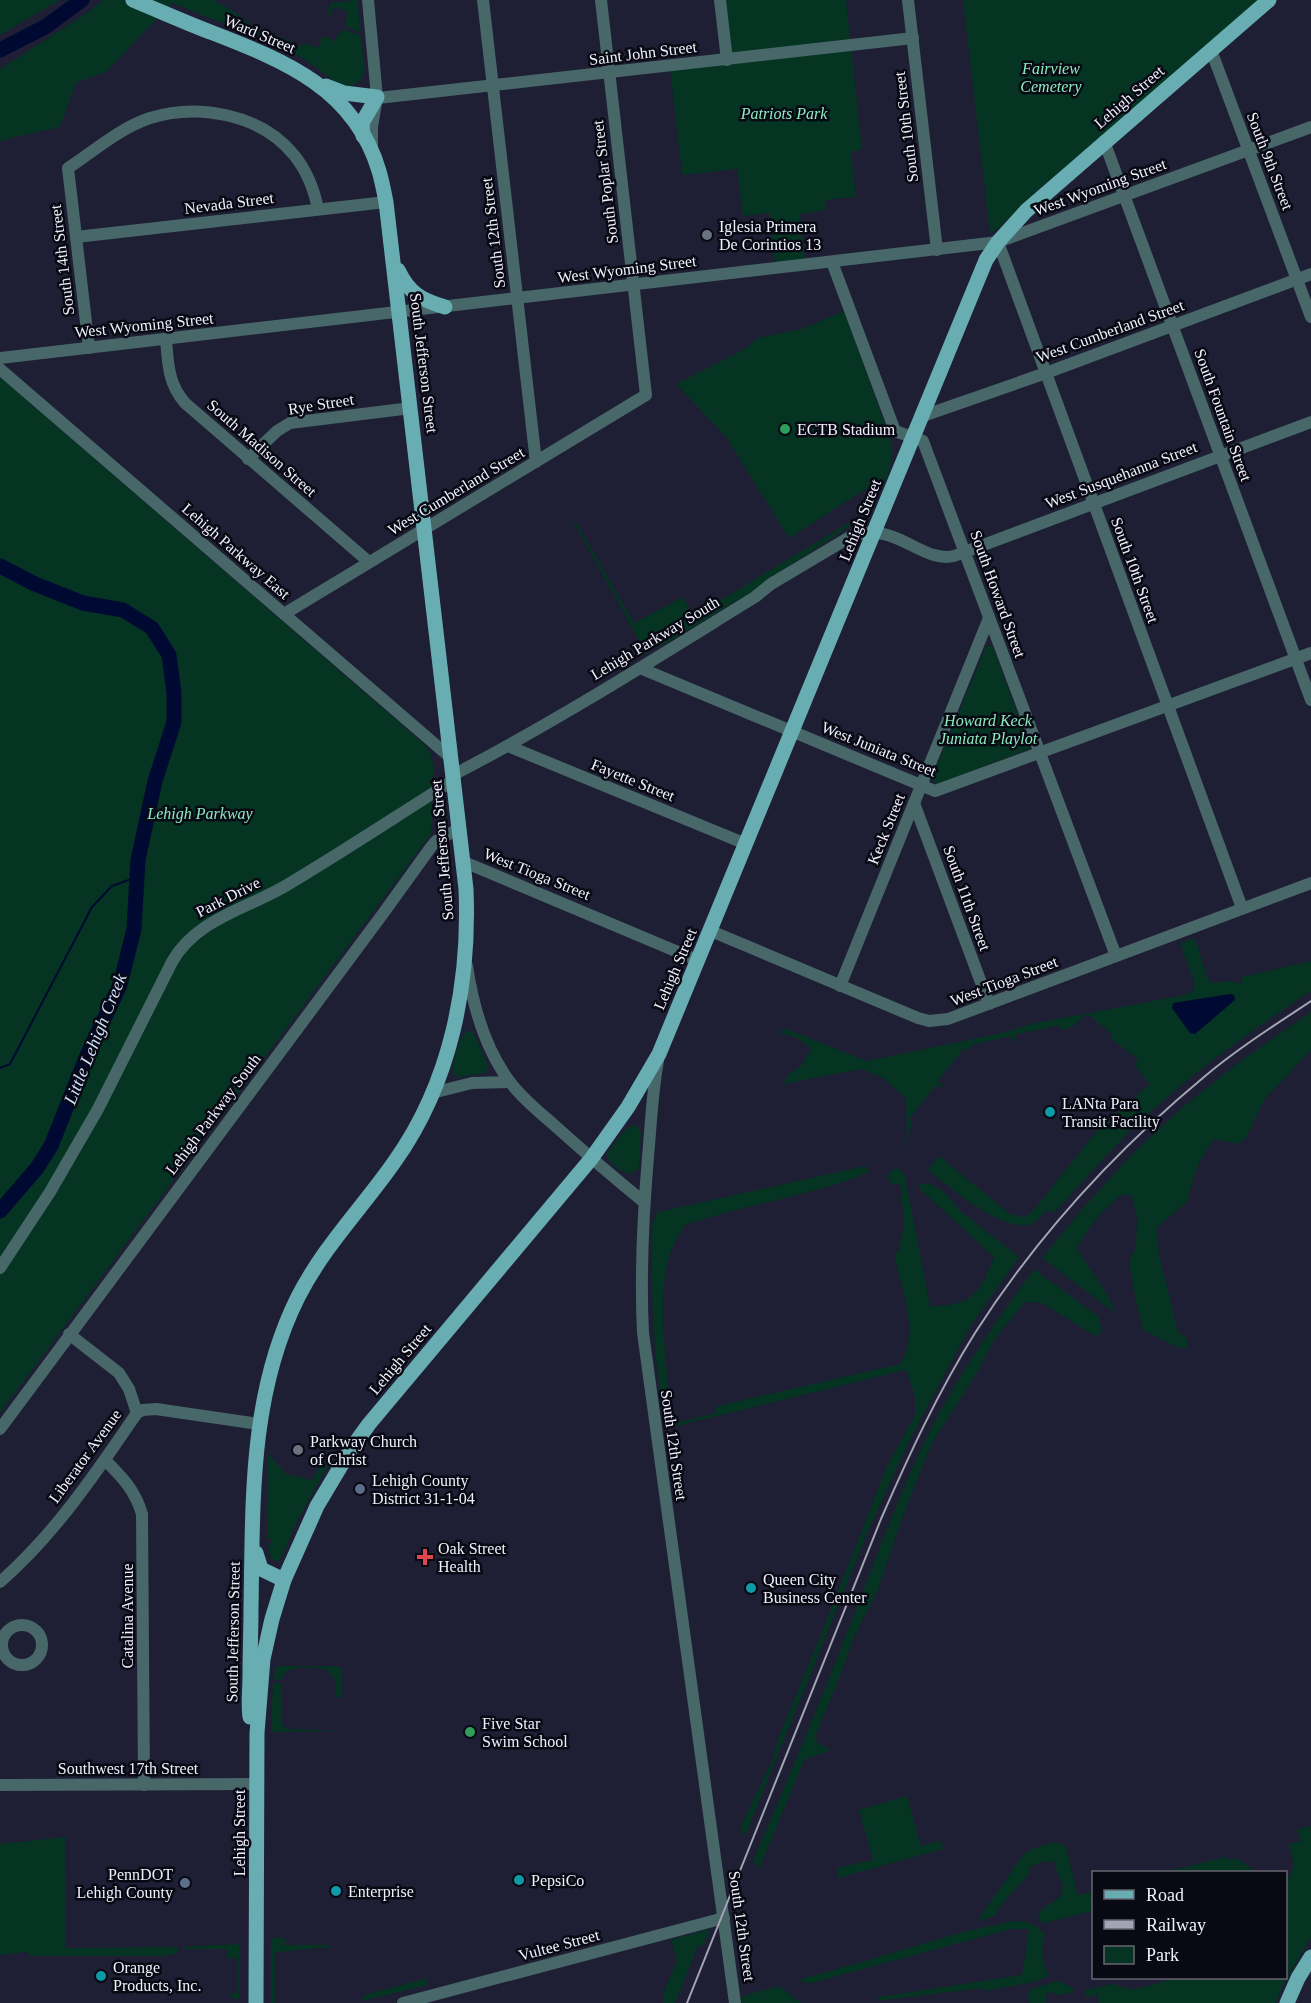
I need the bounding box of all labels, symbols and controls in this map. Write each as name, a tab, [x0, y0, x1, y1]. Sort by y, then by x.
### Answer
street label: Ward Street	[222, 11, 299, 57]
street label: Saint John Street	[588, 38, 698, 68]
park label: Fairview Cemetery	[1020, 60, 1083, 96]
street label: Lehigh Street	[1091, 62, 1168, 133]
street label: South 10th Street	[891, 70, 921, 183]
park label: Patriots Park	[740, 105, 828, 122]
street label: South 9th Street	[1244, 110, 1297, 213]
street label: South Poplar Street	[589, 119, 622, 245]
street label: West Wyoming Street	[1031, 155, 1169, 220]
street label: South 12th Street	[478, 176, 508, 289]
street label: Nevada Street	[183, 189, 275, 217]
street label: South 14th Street	[47, 203, 77, 316]
place label: Iglesia Primera De Corintios 13	[719, 218, 821, 253]
marker: Iglesia Primera De Corintios 13	[700, 228, 714, 242]
street label: West Wyoming Street	[557, 252, 698, 287]
street label: South Jefferson Street	[407, 292, 441, 435]
street label: West Cumberland Street	[1034, 296, 1187, 366]
street label: West Wyoming Street	[74, 309, 215, 342]
street label: South Fountain Street	[1191, 347, 1255, 484]
street label: Rye Street	[287, 390, 356, 419]
street label: South Madison Street	[204, 396, 320, 500]
place label: ECTB Stadium	[797, 421, 896, 438]
marker: ECTB Stadium	[778, 422, 792, 436]
street label: West Susquehanna Street	[1043, 438, 1200, 513]
street label: West Cumberland Street	[385, 443, 528, 538]
street label: Lehigh Street	[836, 476, 885, 564]
street label: Lehigh Parkway East	[178, 500, 294, 603]
street label: South 10th Street	[1108, 515, 1162, 626]
street label: South Howard Street	[967, 528, 1029, 660]
street label: Lehigh Parkway South	[588, 593, 723, 684]
park label: Howard Keck Juniata Playlot	[939, 712, 1038, 748]
street label: West Juniata Street	[819, 718, 939, 780]
street label: Fayette Street	[588, 756, 678, 806]
street label: South Jefferson Street	[427, 778, 457, 921]
street label: Keck Street	[864, 790, 908, 867]
park label: Lehigh Parkway	[146, 805, 254, 823]
street label: South 11th Street	[940, 843, 994, 953]
street label: West Tioga Street	[481, 845, 593, 904]
street label: Park Drive	[193, 874, 263, 920]
street label: Lehigh Street	[650, 925, 701, 1013]
street label: West Tioga Street	[948, 953, 1061, 1010]
water label: Little Lehigh Creek	[59, 970, 131, 1108]
street label: Lehigh Parkway South	[162, 1050, 265, 1178]
place label: LANta Para Transit Facility	[1062, 1095, 1160, 1131]
marker: LANta Para Transit Facility	[1043, 1105, 1057, 1119]
street label: Lehigh Street	[366, 1320, 435, 1398]
street label: South 12th Street	[658, 1389, 690, 1502]
street label: Liberator Avenue	[45, 1406, 125, 1506]
place label: Parkway Church of Christ	[310, 1433, 417, 1468]
marker: Parkway Church of Christ	[291, 1443, 305, 1457]
place label: Lehigh County District 31-1-04	[372, 1472, 475, 1507]
marker: Lehigh County District 31-1-04	[353, 1482, 367, 1496]
place label: Oak Street Health	[438, 1540, 507, 1575]
marker: Oak Street Health	[416, 1548, 434, 1566]
street label: South Jefferson Street	[223, 1561, 243, 1703]
street label: Catalina Avenue	[119, 1564, 136, 1669]
place label: Queen City Business Center	[763, 1571, 867, 1606]
marker: Queen City Business Center	[744, 1581, 758, 1595]
place label: Five Star Swim School	[482, 1715, 568, 1750]
marker: Five Star Swim School	[463, 1725, 477, 1739]
street label: Southwest 17th Street	[58, 1760, 199, 1777]
street label: Lehigh Street	[231, 1789, 249, 1876]
place label: PennDOT Lehigh County	[77, 1866, 173, 1902]
street label: South 12th Street	[726, 1870, 758, 1983]
legend	[1092, 1871, 1287, 1979]
place label: PepsiCo	[531, 1872, 584, 1890]
marker: PepsiCo	[512, 1873, 526, 1887]
marker: PennDOT Lehigh County	[178, 1876, 192, 1890]
place label: Enterprise	[348, 1883, 414, 1901]
marker: Enterprise	[329, 1884, 343, 1898]
text: Road	[1146, 1885, 1184, 1905]
text: Railway	[1146, 1915, 1206, 1935]
street label: Vultee Street	[517, 1926, 602, 1964]
text: Park	[1146, 1945, 1179, 1965]
place label: Orange Products, Inc.	[113, 1959, 201, 1994]
marker: Orange Products, Inc.	[94, 1969, 108, 1983]

